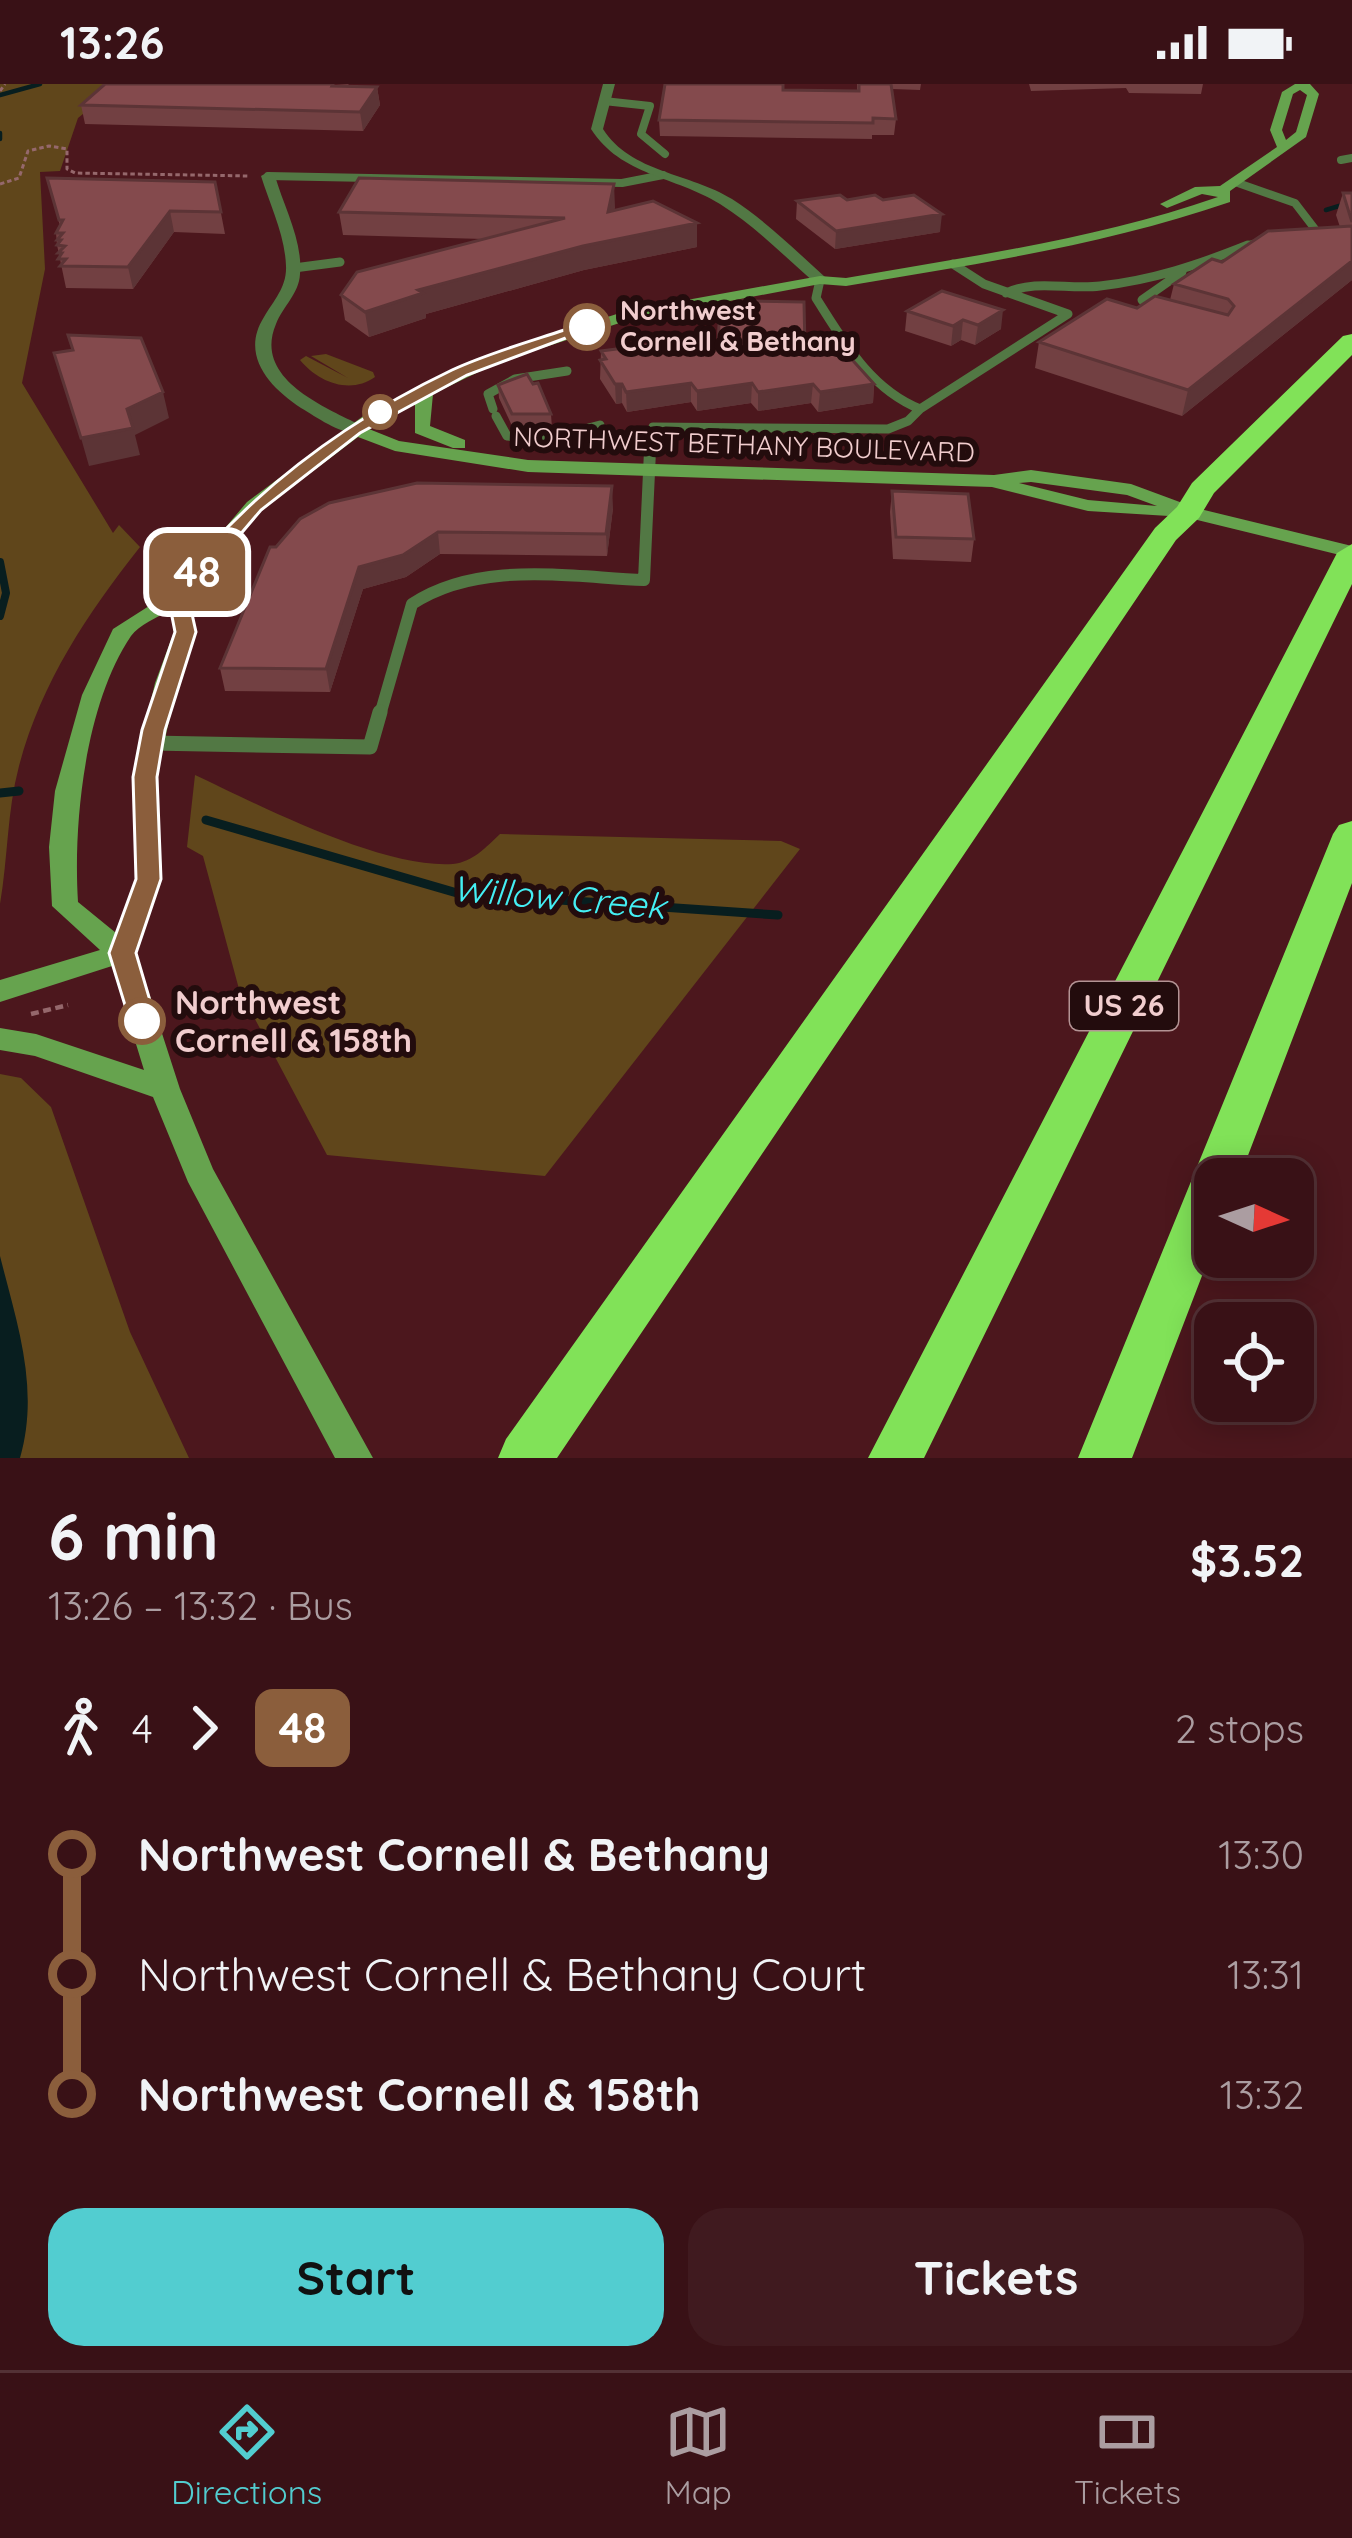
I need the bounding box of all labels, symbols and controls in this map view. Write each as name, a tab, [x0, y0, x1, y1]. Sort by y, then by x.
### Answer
text: 13:26	[60, 14, 164, 70]
place label: Northwest Cornell & Bethany	[620, 293, 856, 358]
marker: Northwest Cornell & Bethany	[565, 305, 609, 349]
unlabelled marker	[364, 396, 396, 428]
street label: NORTHWEST BETHANY BOULEVARD	[513, 419, 975, 469]
line badge: 48	[143, 533, 251, 611]
text: 48	[173, 545, 221, 598]
water label: Willow Creek	[451, 865, 670, 928]
place label: Northwest Cornell & 158th	[175, 981, 412, 1060]
road number: US 26	[1070, 982, 1178, 1030]
marker: Northwest Cornell & 158th	[120, 999, 164, 1043]
north arrow	[1194, 1158, 1314, 1278]
map controls	[1194, 1158, 1314, 1422]
button: locate	[1194, 1302, 1314, 1422]
text: 6 min	[48, 1494, 219, 1577]
text: $3.52	[1190, 1532, 1304, 1588]
text: 13:26 – 13:32 · Bus	[48, 1581, 353, 1630]
icon: walk	[48, 1695, 114, 1761]
icon: forward	[171, 1695, 237, 1761]
text: 48	[279, 1701, 326, 1754]
text: 4	[132, 1704, 153, 1753]
text: 2 stops	[1175, 1704, 1304, 1753]
text: Northwest Cornell & Bethany	[138, 1826, 770, 1882]
text: 13:30	[1218, 1830, 1304, 1879]
text: Northwest Cornell & Bethany Court	[138, 1946, 866, 2002]
text: 13:31	[1227, 1950, 1304, 1999]
text: Northwest Cornell & 158th	[138, 2066, 701, 2122]
text: 13:32	[1220, 2070, 1304, 2119]
button: Start	[48, 2208, 664, 2346]
button: Tickets	[688, 2208, 1304, 2346]
tab: Directions	[171, 2399, 322, 2512]
tab: Map	[664, 2399, 732, 2512]
tab: Tickets	[1074, 2399, 1181, 2512]

